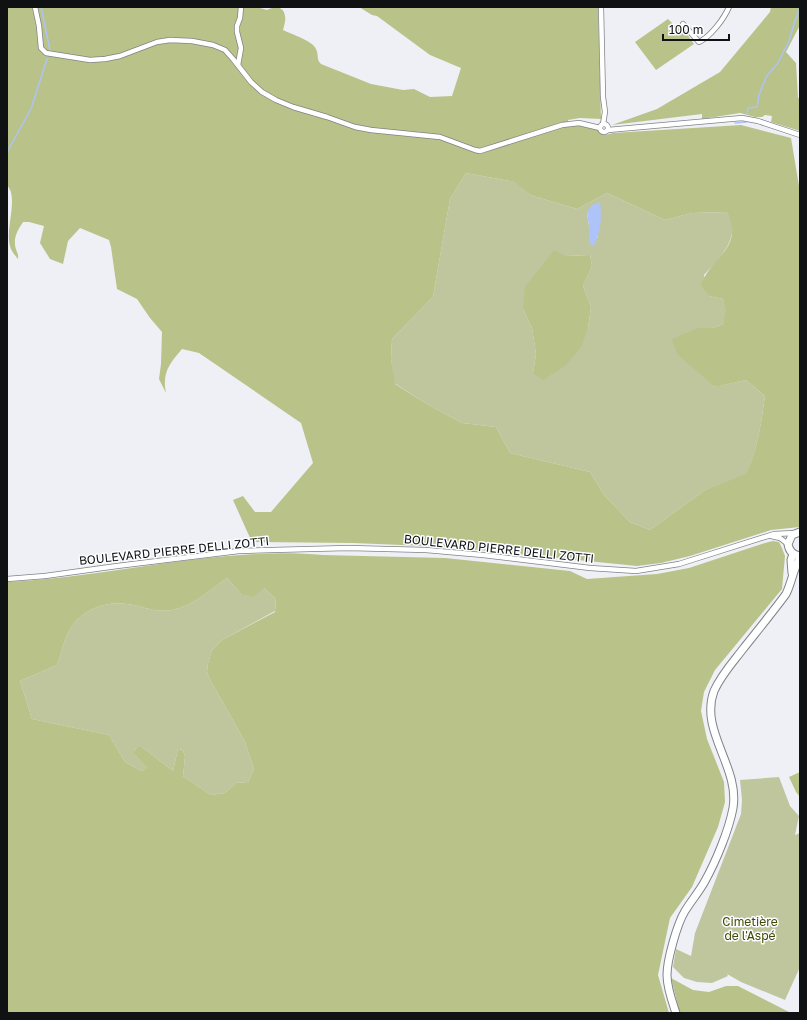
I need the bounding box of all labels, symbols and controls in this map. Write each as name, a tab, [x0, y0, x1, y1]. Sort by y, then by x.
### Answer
scale bar	[663, 16, 729, 42]
text: 100 m	[669, 22, 703, 37]
street label: BOULEVARD PIERRE DELLI ZOTTI	[403, 531, 595, 566]
street label: BOULEVARD PIERRE DELLI ZOTTI	[78, 533, 270, 568]
park label: Cimetière de l'Aspé	[722, 914, 778, 943]

